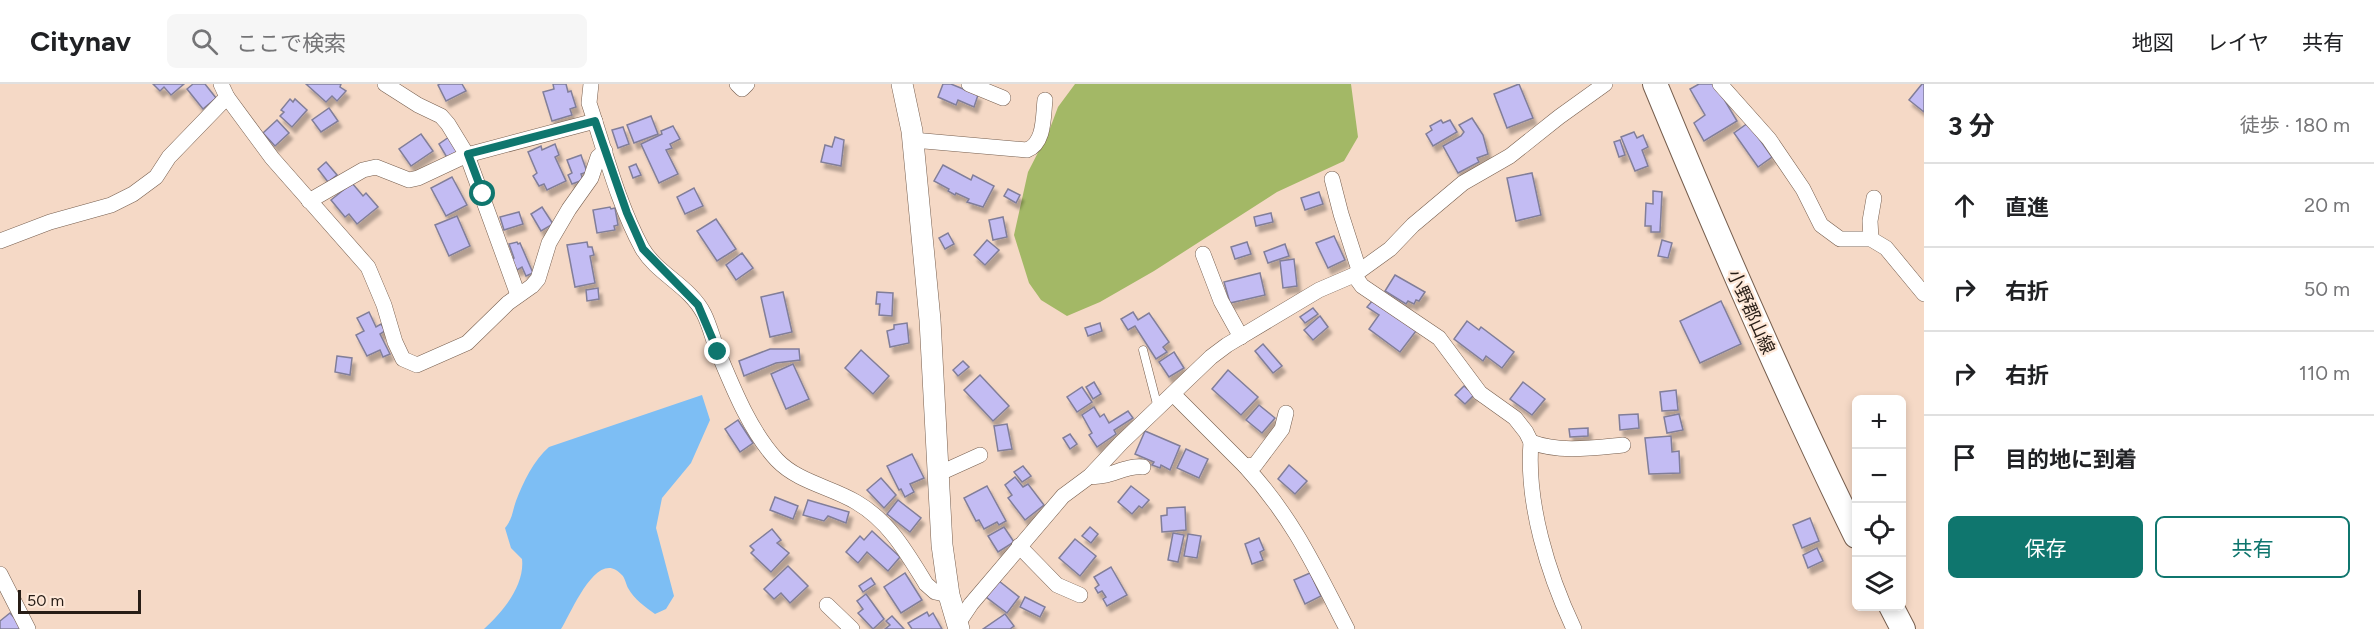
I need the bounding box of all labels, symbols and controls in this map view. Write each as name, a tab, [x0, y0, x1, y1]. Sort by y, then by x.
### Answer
search box	[167, 14, 587, 68]
text: Citynav	[30, 24, 131, 58]
icon: search	[188, 25, 221, 58]
text: ここで検索	[236, 30, 346, 57]
text: 地図	[2132, 30, 2174, 55]
text: レイヤ	[2207, 30, 2269, 55]
text: 共有	[2302, 30, 2344, 55]
text: 3 分	[1948, 110, 1995, 142]
text: 徒歩 · 180 m	[2240, 113, 2350, 137]
route start	[469, 180, 495, 206]
icon: ahead	[1948, 189, 1981, 222]
text: 20 m	[2304, 193, 2350, 217]
text: 直進	[2005, 194, 2049, 221]
street label: 小野郡山線	[1723, 266, 1779, 358]
icon: right	[1948, 273, 1981, 306]
text: 50 m	[2304, 277, 2350, 301]
text: 右折	[2005, 278, 2049, 305]
route end	[704, 338, 730, 364]
icon: right	[1948, 357, 1981, 390]
text: 110 m	[2299, 361, 2350, 385]
text: 右折	[2005, 362, 2049, 389]
map controls	[1852, 395, 1906, 611]
button: +	[1852, 395, 1906, 449]
icon: arrive	[1948, 441, 1981, 474]
text: 目的地に到着	[2005, 446, 2137, 473]
button: −	[1852, 449, 1906, 503]
button: locate	[1852, 503, 1906, 557]
button: 保存	[1948, 516, 2143, 578]
button: 共有	[2155, 516, 2350, 578]
button: layers	[1852, 557, 1906, 611]
scale bar	[18, 587, 141, 614]
text: 50 m	[27, 591, 64, 610]

